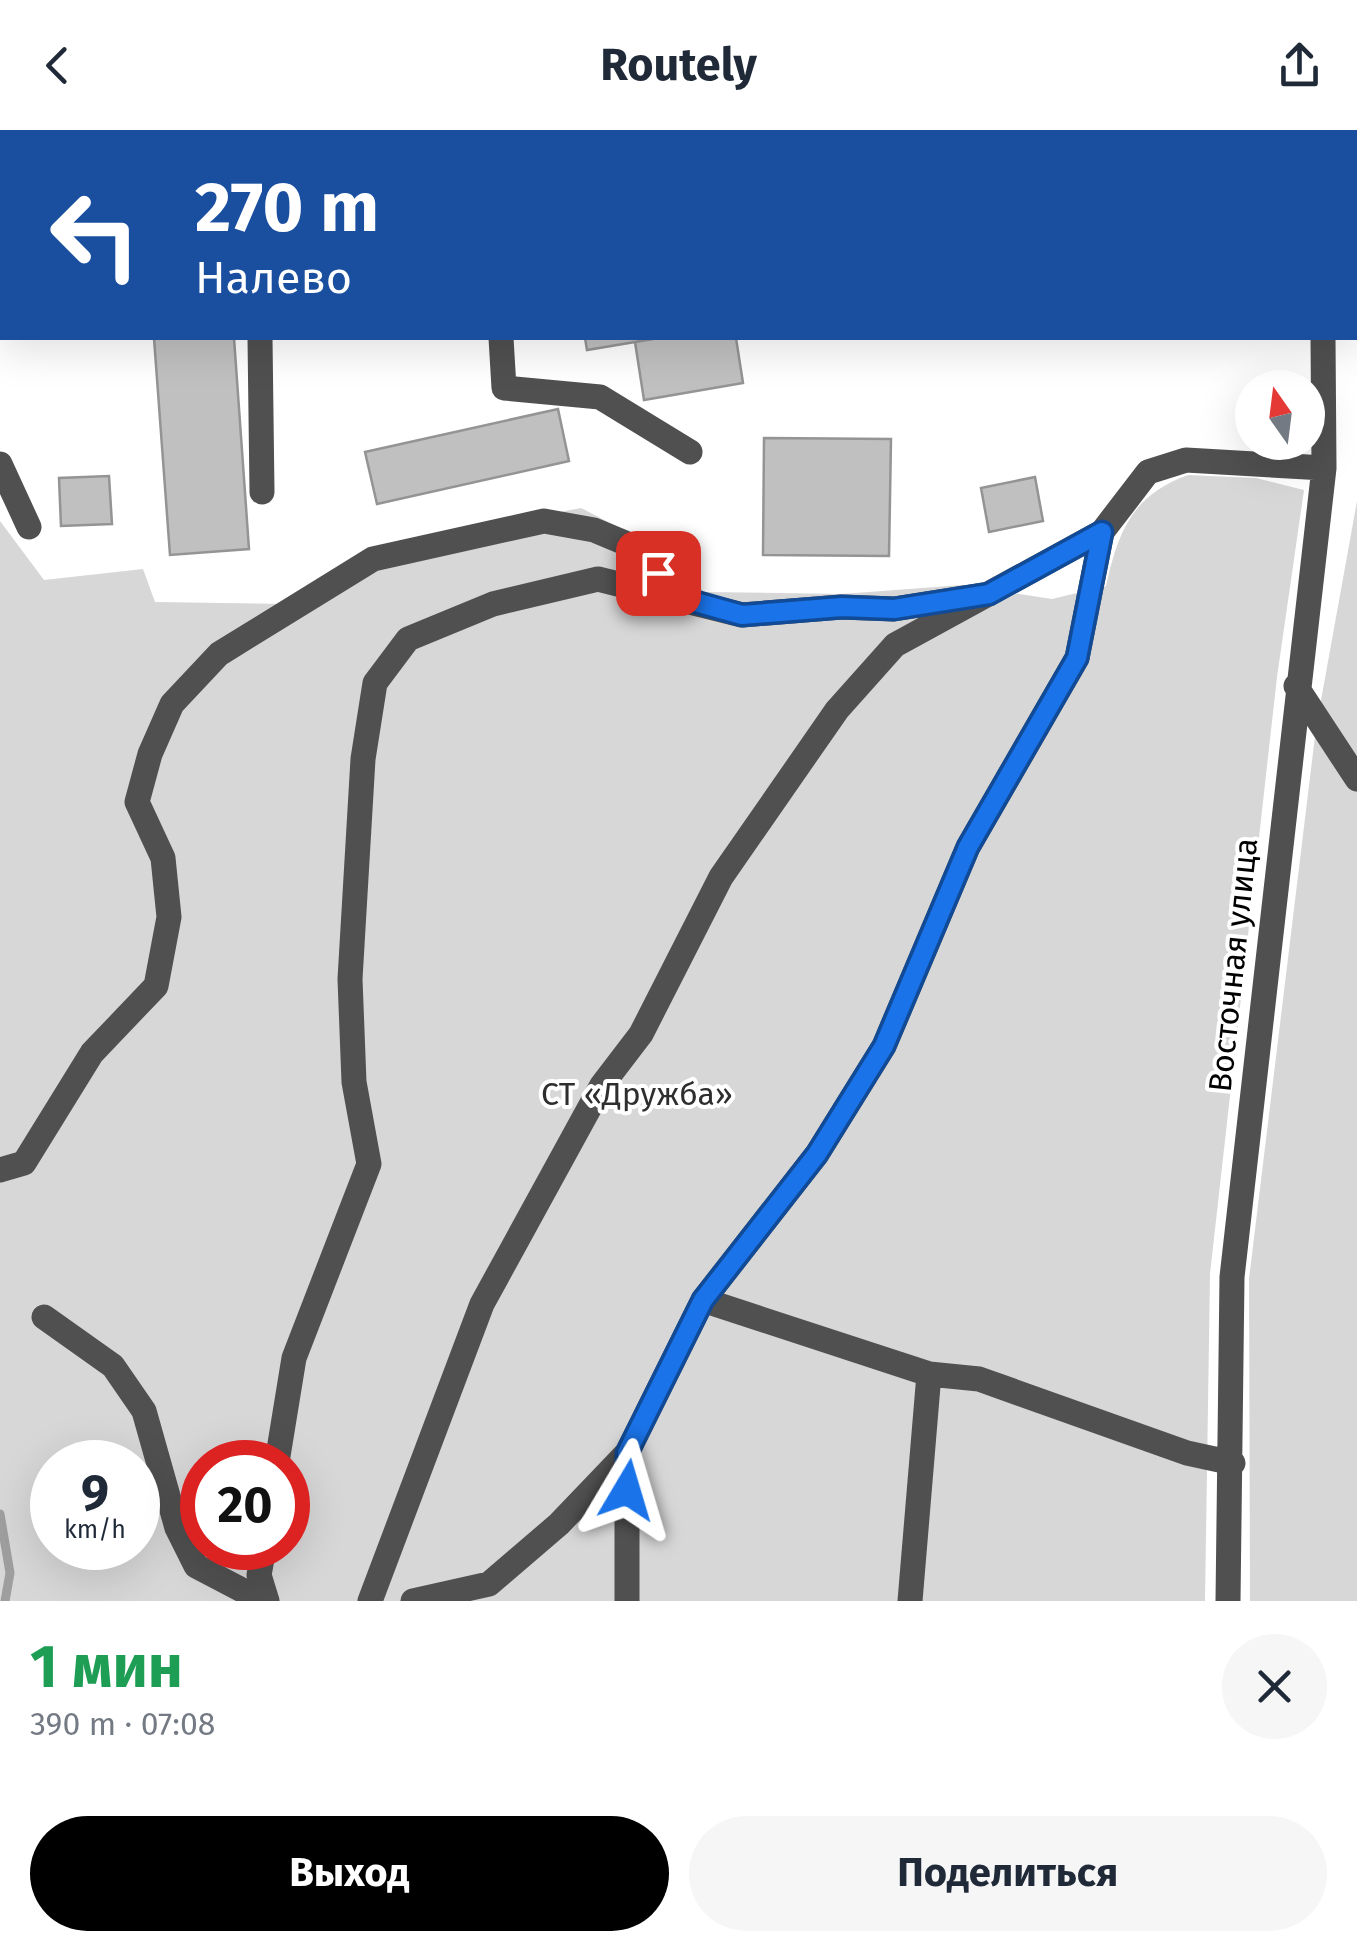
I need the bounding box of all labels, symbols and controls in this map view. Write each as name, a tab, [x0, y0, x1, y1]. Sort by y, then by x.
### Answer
icon: back	[30, 38, 85, 93]
text: Routely	[600, 38, 757, 92]
icon: share	[1272, 38, 1327, 93]
text: 270 m	[195, 166, 379, 250]
icon: left	[30, 170, 160, 300]
text: Налево	[195, 251, 352, 305]
north arrow	[1235, 370, 1325, 460]
map controls	[1235, 370, 1325, 460]
pin	[616, 531, 701, 616]
icon: arrive	[631, 546, 686, 601]
street label: Восточная улица	[1201, 836, 1265, 1094]
park label: СТ «Дружба»	[541, 1075, 733, 1113]
position arrow	[575, 1438, 679, 1542]
speed limit sign: 20	[180, 1440, 310, 1570]
text: 9	[81, 1463, 109, 1523]
text: km/h	[64, 1515, 126, 1545]
text: 1 мин	[30, 1631, 183, 1703]
button: close	[1222, 1634, 1327, 1739]
text: 390 m · 07:08	[30, 1705, 215, 1743]
button: Выход	[30, 1816, 669, 1931]
button: Поделиться	[689, 1816, 1327, 1931]

